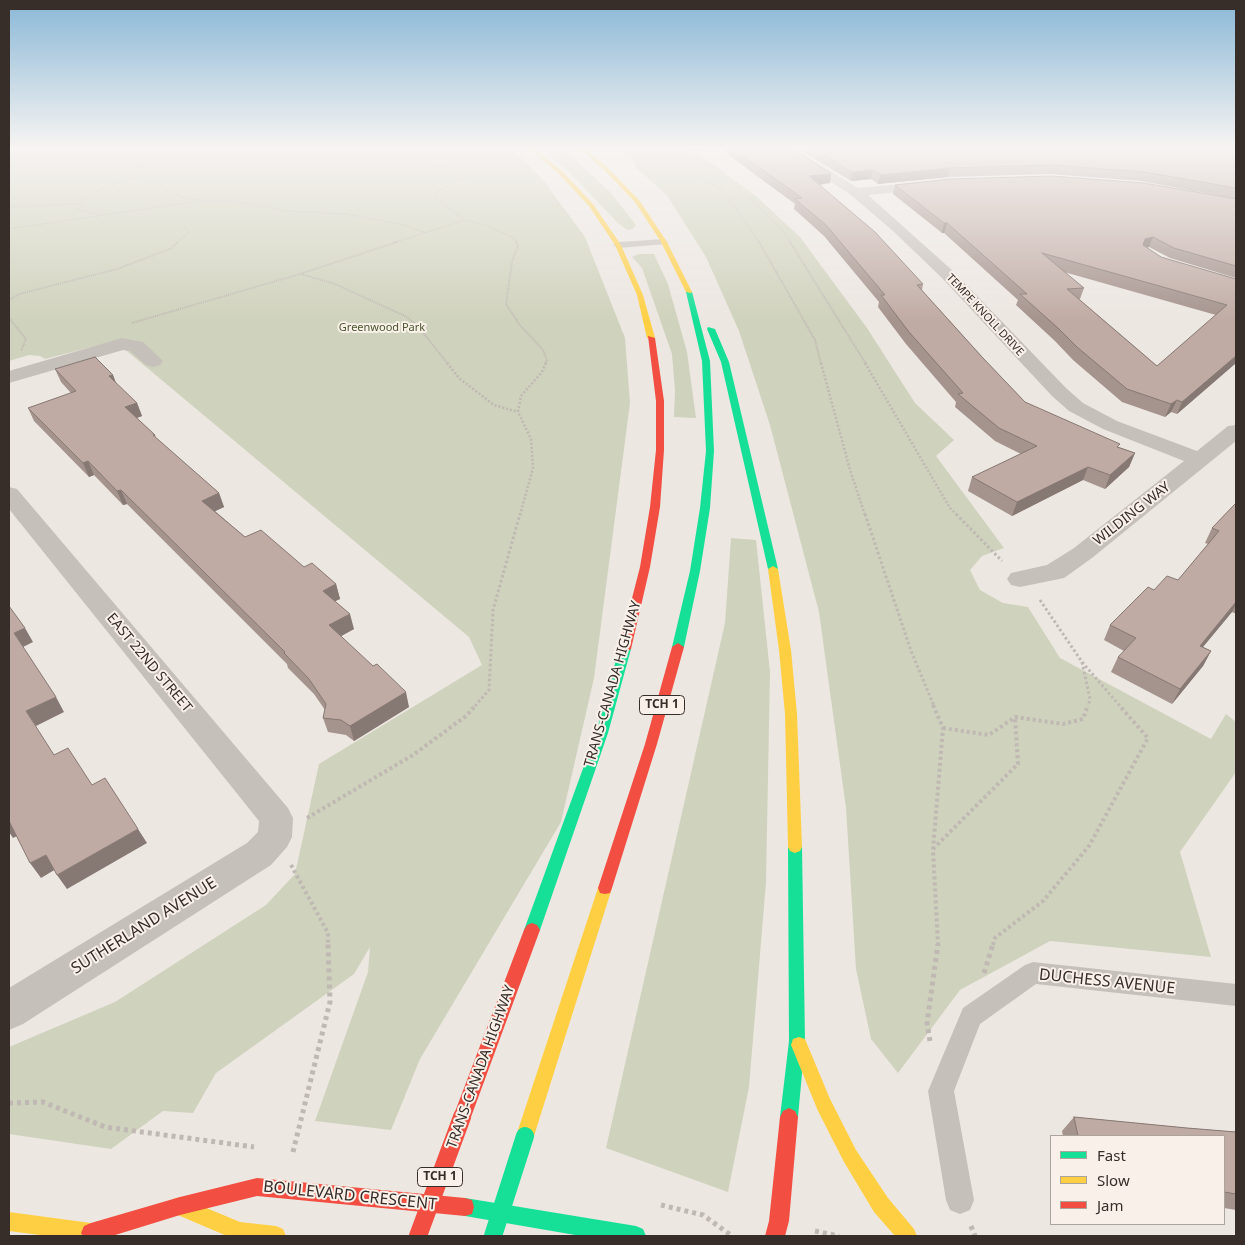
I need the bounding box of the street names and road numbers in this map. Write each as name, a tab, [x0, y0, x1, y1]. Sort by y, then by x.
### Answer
street label: TEMPE KNOLL DRIVE	[944, 271, 1026, 359]
street label: WILDING WAY	[1090, 479, 1174, 549]
street label: TRANS-CANADA HIGHWAY	[581, 599, 645, 769]
street label: EAST 22ND STREET	[103, 610, 195, 716]
road number: TCH 1	[640, 696, 684, 714]
street label: SUTHERLAND AVENUE	[68, 873, 220, 979]
street label: DUCHESS AVENUE	[1038, 965, 1176, 999]
street label: TRANS-CANADA HIGHWAY	[444, 983, 518, 1151]
road number: TCH 1	[418, 1168, 462, 1186]
street label: BOULEVARD CRESCENT	[262, 1177, 438, 1215]

